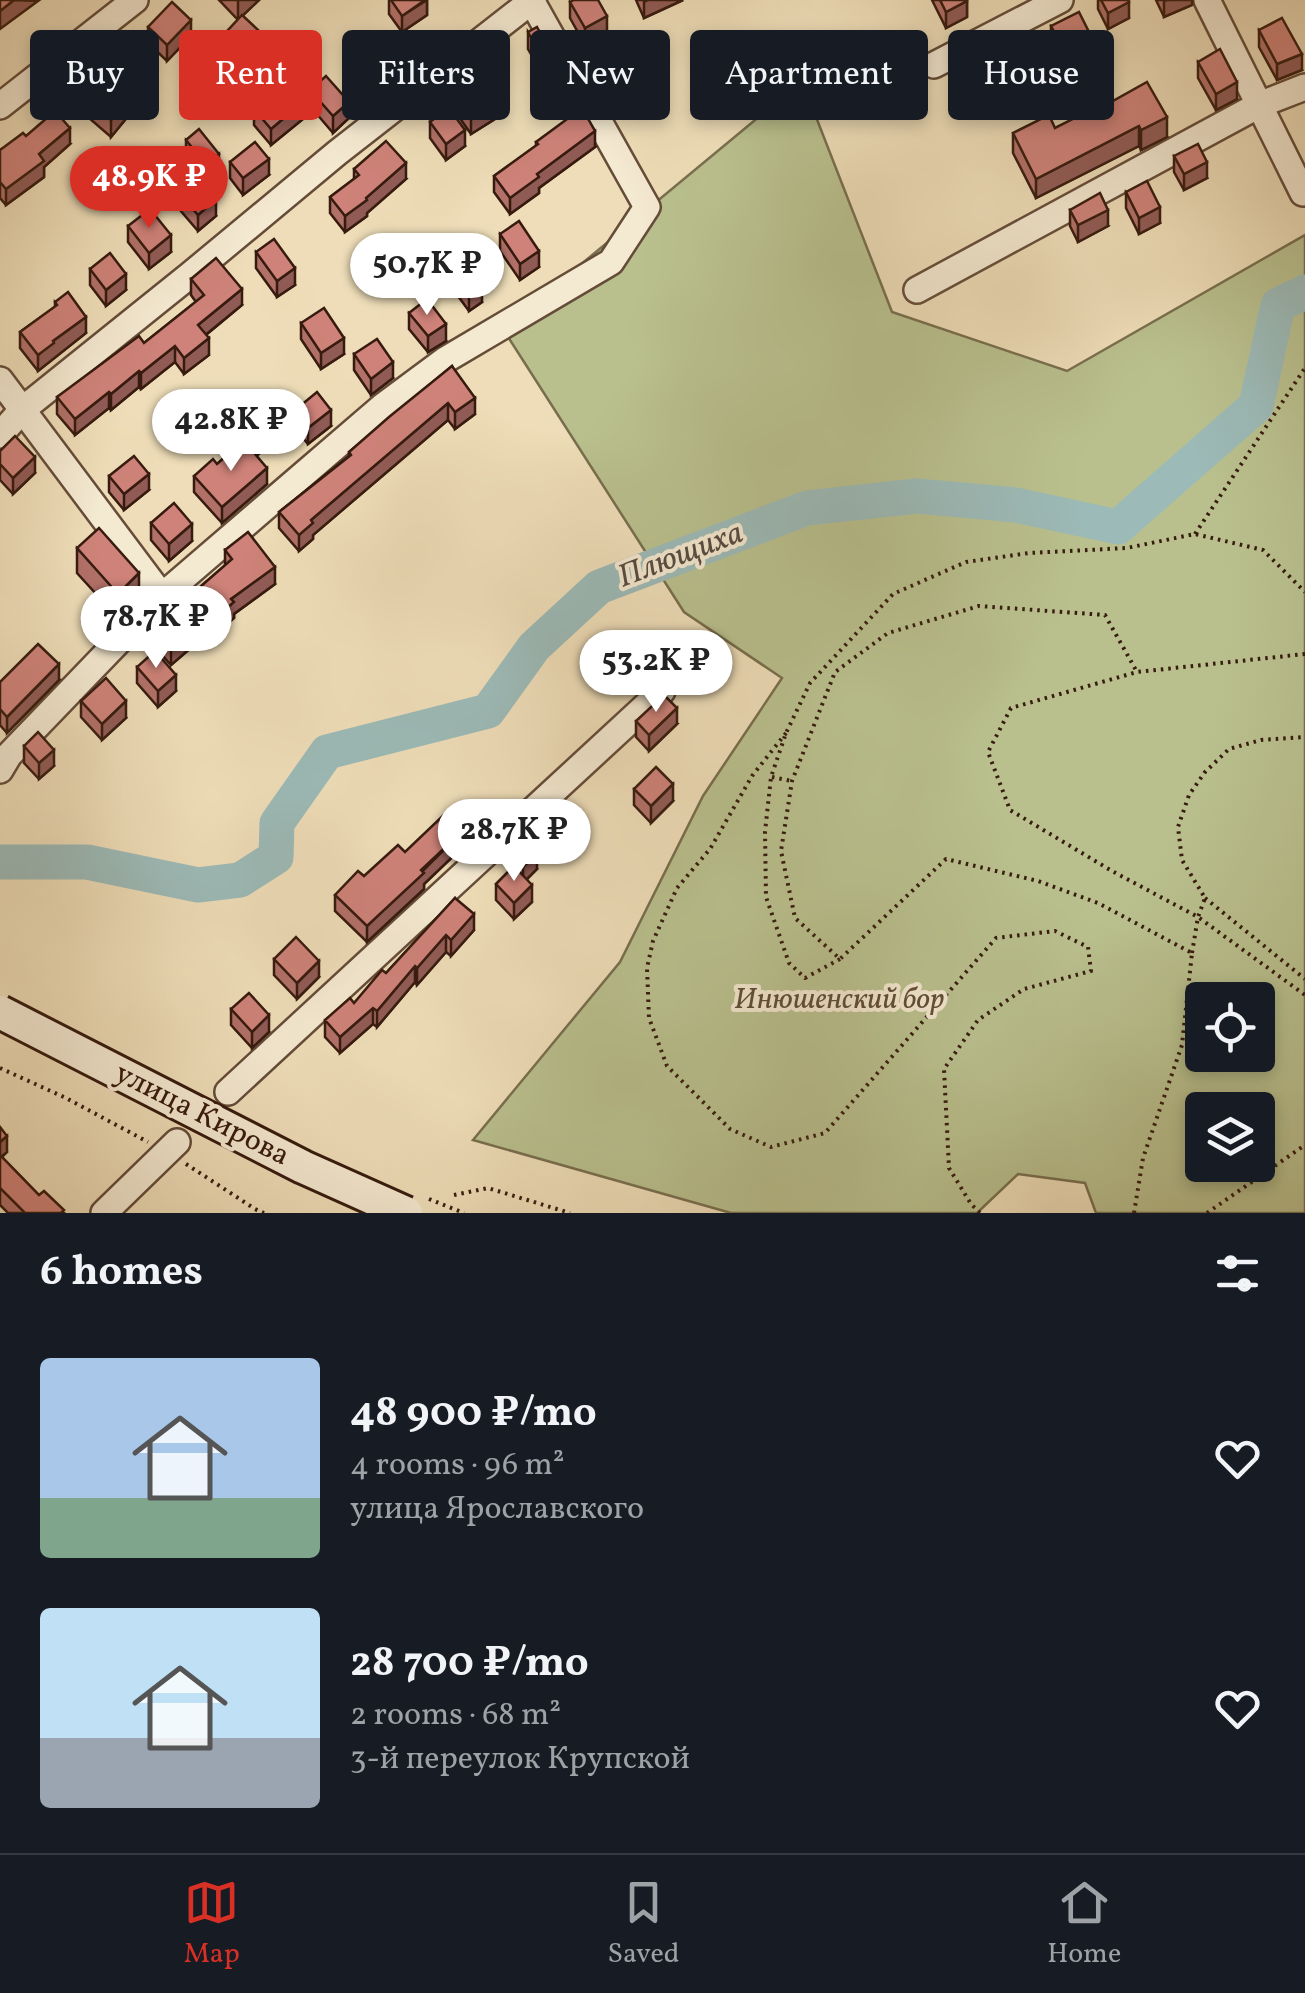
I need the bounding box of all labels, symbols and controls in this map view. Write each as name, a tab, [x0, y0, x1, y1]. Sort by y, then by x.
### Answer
chip: Buy	[30, 30, 159, 120]
chip: Rent	[179, 30, 322, 120]
chip: Filters	[342, 30, 510, 120]
chip: New	[530, 30, 670, 120]
chip: Apartment	[690, 30, 928, 120]
chip: House	[948, 30, 1114, 120]
pin: 48.9K ₽	[57, 146, 241, 231]
text: 48.9K ₽	[92, 156, 206, 200]
pin: 50.7K ₽	[335, 233, 519, 318]
text: 50.7K ₽	[372, 243, 482, 287]
pin: 42.8K ₽	[139, 389, 323, 474]
text: 42.8K ₽	[174, 399, 288, 443]
water label: Плющиха	[612, 512, 750, 600]
pin: 78.7K ₽	[64, 586, 248, 671]
text: 78.7K ₽	[103, 596, 209, 640]
pin: 53.2K ₽	[564, 630, 748, 715]
text: 53.2K ₽	[602, 640, 710, 684]
pin: 28.7K ₽	[422, 799, 606, 884]
text: 28.7K ₽	[460, 809, 568, 853]
park label: Инюшенский бор	[734, 979, 944, 1021]
map controls	[1185, 982, 1275, 1182]
button: locate	[1185, 982, 1275, 1072]
street label: улица Кирова	[107, 1053, 297, 1177]
button: layers	[1185, 1092, 1275, 1182]
text: 6 homes	[40, 1244, 203, 1303]
icon: filters	[1210, 1246, 1265, 1301]
text: 48 900 ₽/mo	[350, 1385, 597, 1444]
icon: home	[120, 1398, 240, 1518]
icon: heart	[1210, 1431, 1265, 1486]
text: 4 rooms · 96 m²	[350, 1444, 565, 1488]
text: улица Ярославского	[350, 1488, 644, 1532]
text: 28 700 ₽/mo	[350, 1635, 589, 1694]
icon: home	[120, 1648, 240, 1768]
icon: heart	[1210, 1681, 1265, 1736]
text: 2 rooms · 68 m²	[350, 1694, 561, 1738]
text: 3-й переулок Крупской	[350, 1738, 690, 1782]
tab: Map	[184, 1875, 240, 1974]
tab: Saved	[607, 1875, 680, 1974]
tab: Home	[1047, 1875, 1121, 1974]

